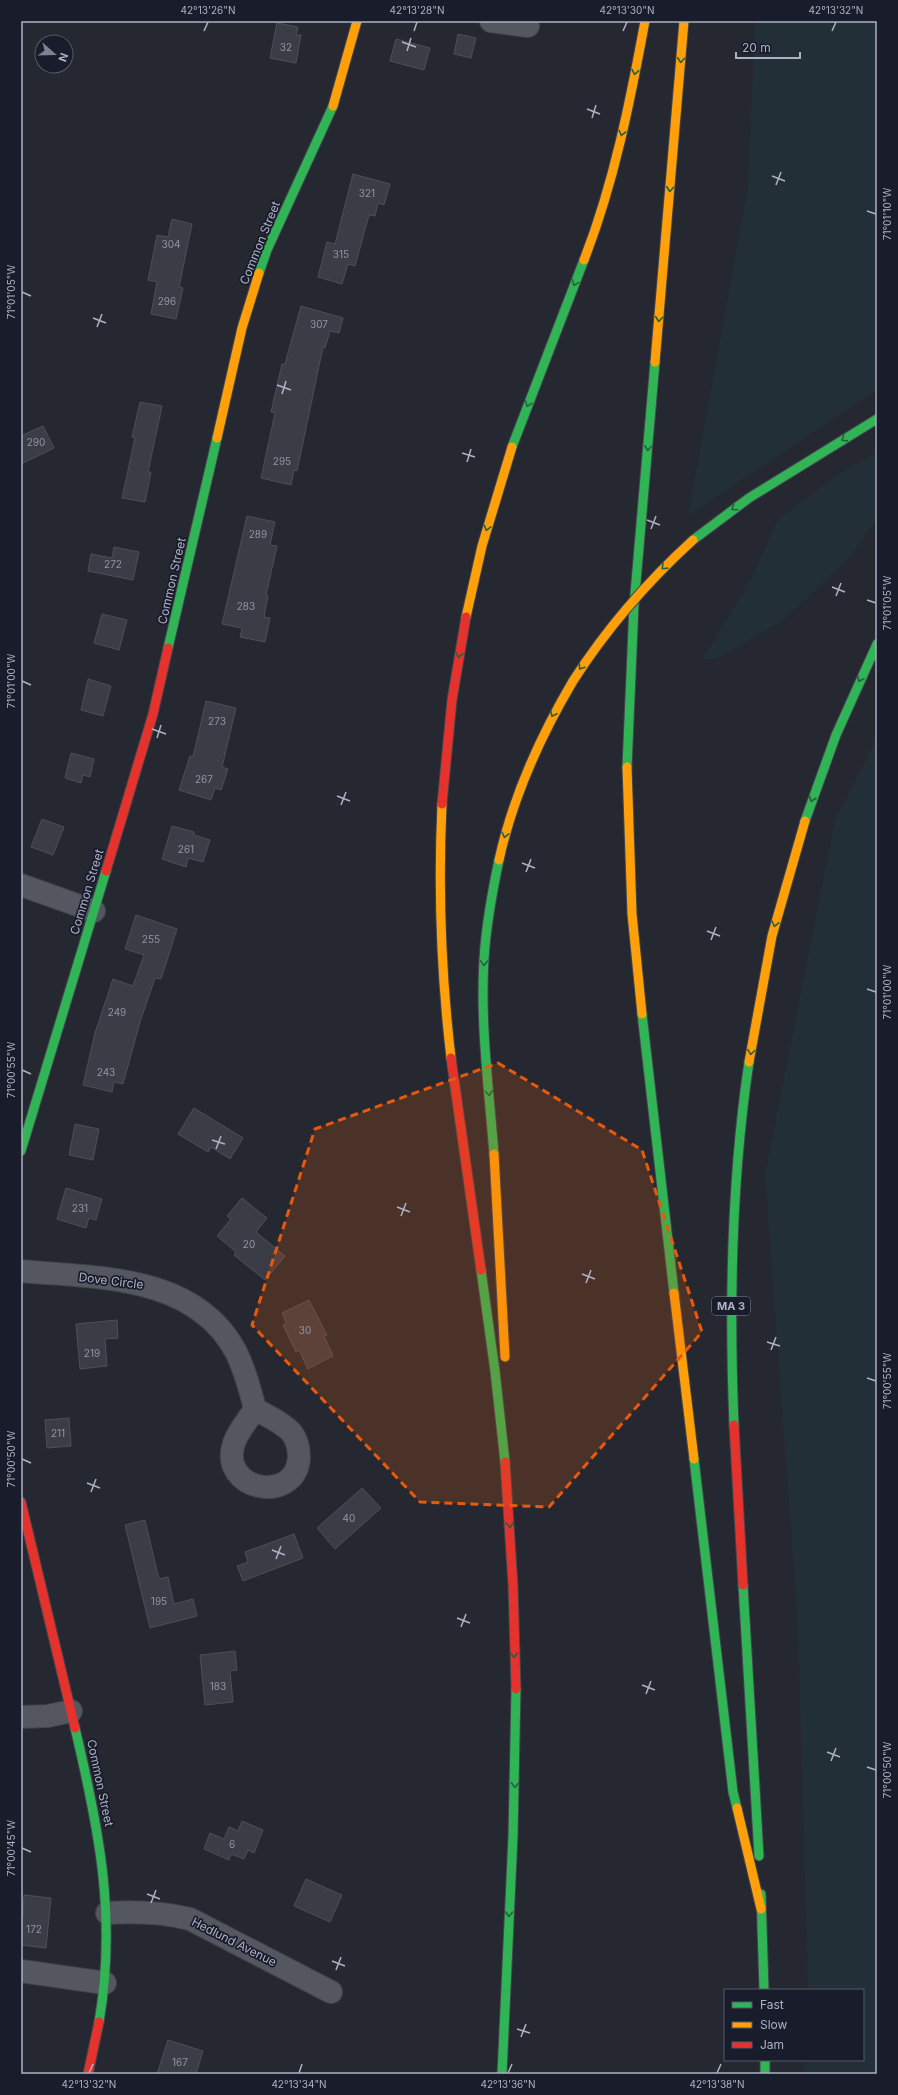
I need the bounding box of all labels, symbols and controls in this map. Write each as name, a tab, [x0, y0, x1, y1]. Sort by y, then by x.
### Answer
text: 42°13'26"N	[181, 4, 235, 16]
text: 42°13'28"N	[390, 4, 444, 16]
text: 42°13'30"N	[599, 4, 655, 16]
text: 42°13'32"N	[809, 4, 863, 16]
north arrow	[34, 34, 74, 74]
scale bar	[736, 34, 800, 60]
text: 20 m	[742, 40, 771, 55]
house number: 32	[280, 41, 292, 53]
text: N	[55, 51, 71, 64]
one-way arrow	[677, 57, 686, 63]
one-way arrow	[632, 68, 640, 75]
one-way arrow	[618, 129, 627, 136]
one-way arrow	[666, 186, 675, 192]
house number: 321	[359, 187, 375, 199]
text: 71°01'10"W	[881, 188, 893, 240]
street label: Common Street	[236, 199, 283, 287]
house number: 304	[162, 238, 180, 250]
house number: 315	[333, 248, 349, 260]
text: 71°01'05"W	[5, 265, 17, 319]
one-way arrow	[571, 280, 579, 287]
house number: 296	[158, 295, 176, 307]
one-way arrow	[654, 316, 663, 322]
house number: 307	[310, 318, 328, 330]
one-way arrow	[524, 401, 532, 408]
one-way arrow	[841, 434, 848, 442]
house number: 290	[27, 436, 45, 448]
one-way arrow	[643, 445, 652, 451]
house number: 295	[273, 455, 291, 467]
one-way arrow	[731, 503, 738, 511]
one-way arrow	[484, 525, 492, 531]
house number: 289	[249, 528, 267, 540]
street label: Common Street	[154, 536, 189, 626]
house number: 272	[104, 558, 122, 570]
one-way arrow	[661, 562, 669, 570]
text: 71°01'05"W	[881, 576, 893, 630]
house number: 283	[237, 600, 255, 612]
one-way arrow	[455, 652, 464, 658]
text: 71°01'00"W	[5, 653, 17, 708]
one-way arrow	[579, 663, 586, 670]
one-way arrow	[857, 674, 865, 682]
one-way arrow	[550, 710, 558, 718]
house number: 273	[208, 715, 226, 727]
house number: 267	[195, 773, 213, 785]
one-way arrow	[808, 796, 816, 803]
one-way arrow	[502, 832, 510, 838]
house number: 261	[178, 843, 194, 855]
street label: Common Street	[66, 847, 107, 936]
one-way arrow	[771, 920, 780, 927]
house number: 255	[142, 933, 160, 945]
one-way arrow	[480, 960, 489, 966]
text: 71°01'00"W	[881, 964, 893, 1019]
house number: 249	[108, 1006, 126, 1018]
text: 71°00'55"W	[5, 1042, 17, 1098]
one-way arrow	[747, 1049, 756, 1055]
house number: 243	[97, 1066, 115, 1078]
one-way arrow	[485, 1090, 494, 1096]
house number: 231	[72, 1202, 88, 1214]
house number: 20	[243, 1238, 255, 1250]
street label: Dove Circle	[78, 1269, 144, 1292]
road number: MA 3	[712, 1297, 750, 1315]
house number: 30	[299, 1324, 311, 1336]
house number: 219	[84, 1347, 100, 1359]
text: 71°00'55"W	[881, 1353, 893, 1409]
house number: 211	[51, 1427, 65, 1439]
text: 71°00'50"W	[5, 1430, 17, 1487]
house number: 40	[343, 1512, 355, 1524]
one-way arrow	[505, 1522, 514, 1528]
house number: 195	[151, 1595, 167, 1607]
one-way arrow	[510, 1652, 519, 1658]
house number: 183	[210, 1680, 226, 1692]
street label: Common Street	[84, 1738, 117, 1828]
text: 71°00'50"W	[881, 1741, 893, 1798]
one-way arrow	[511, 1782, 519, 1788]
text: 71°00'45"W	[5, 1820, 17, 1876]
house number: 6	[229, 1838, 235, 1850]
one-way arrow	[504, 1911, 513, 1918]
street label: Hedlund Avenue	[189, 1914, 279, 1969]
house number: 172	[26, 1923, 42, 1935]
legend	[724, 1989, 864, 2061]
text: Fast	[760, 1997, 784, 2012]
text: Slow	[760, 2017, 788, 2032]
text: Jam	[760, 2037, 784, 2052]
house number: 167	[172, 2056, 188, 2068]
text: 42°13'32"N	[62, 2078, 116, 2090]
text: 42°13'34"N	[271, 2078, 327, 2090]
text: 42°13'36"N	[481, 2078, 535, 2090]
text: 42°13'38"N	[690, 2078, 744, 2090]

